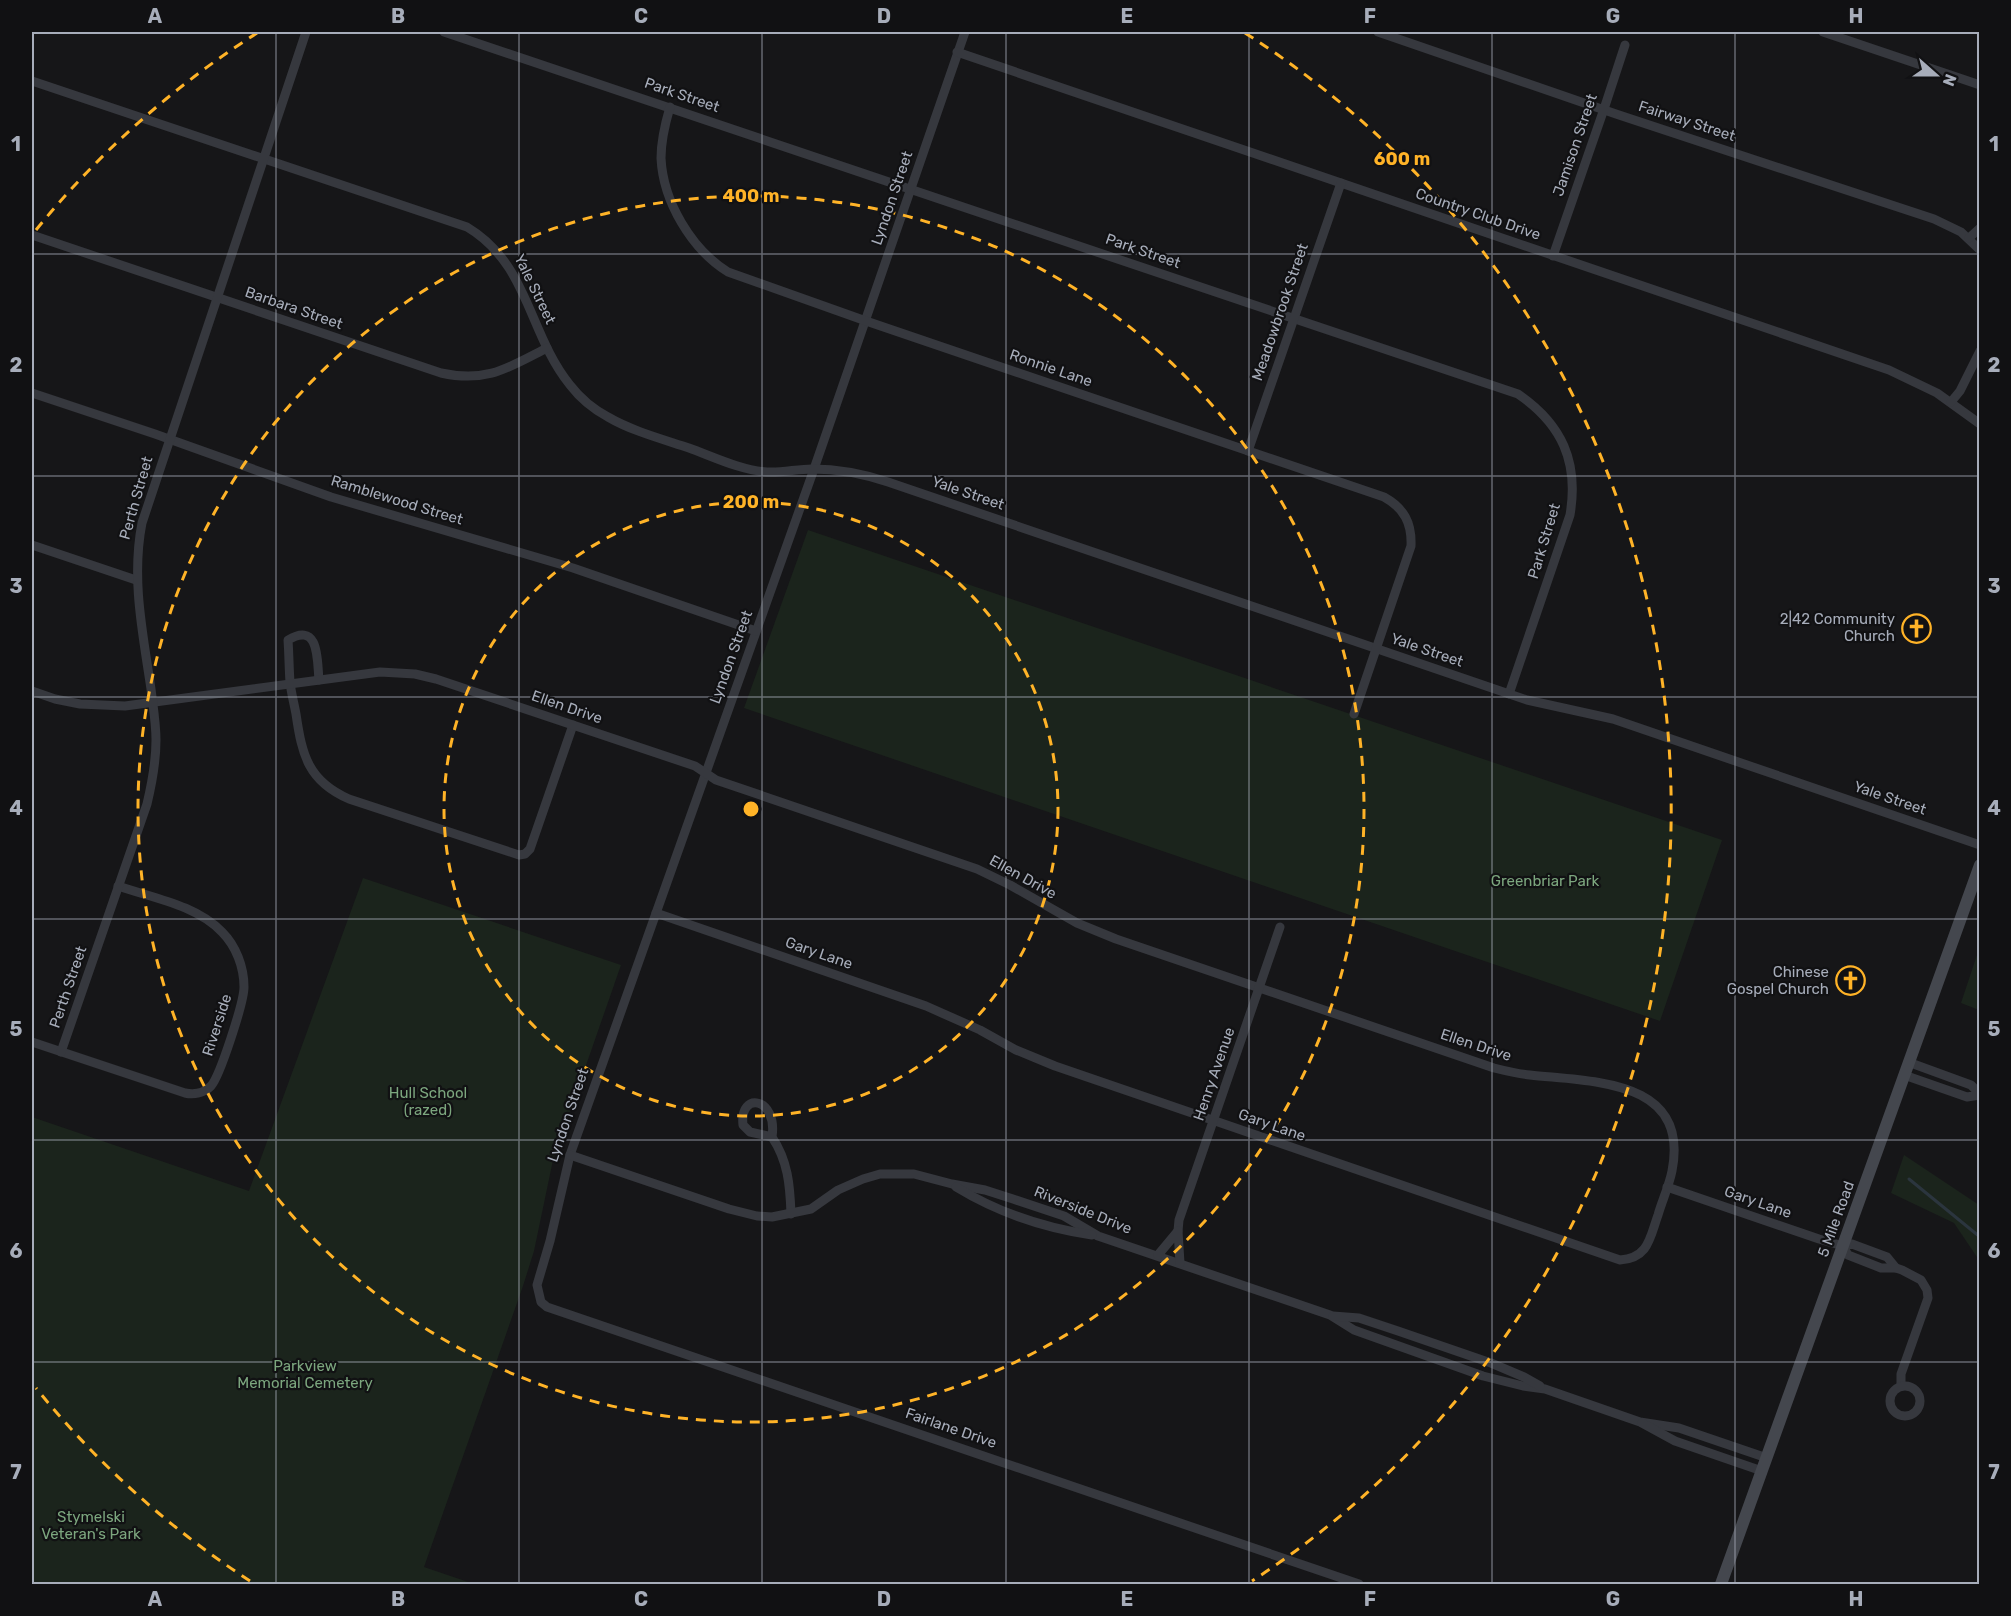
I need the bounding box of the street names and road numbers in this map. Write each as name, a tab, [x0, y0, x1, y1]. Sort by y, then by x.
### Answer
street label: Park Street	[642, 74, 722, 116]
street label: Jamison Street	[1549, 91, 1601, 199]
street label: Fairway Street	[1636, 97, 1738, 145]
street label: Lyndon Street	[868, 149, 917, 247]
street label: Country Club Drive	[1413, 184, 1543, 244]
street label: Park Street	[1103, 230, 1183, 272]
street label: Meadowbrook Street	[1248, 241, 1312, 383]
street label: Yale Street	[510, 251, 560, 327]
street label: Barbara Street	[243, 283, 345, 333]
street label: Ronnie Lane	[1007, 345, 1095, 391]
street label: Perth Street	[116, 454, 156, 542]
street label: Ramblewood Street	[329, 471, 465, 529]
street label: Yale Street	[929, 472, 1007, 514]
street label: Park Street	[1524, 501, 1564, 581]
street label: Lyndon Street	[706, 608, 756, 706]
street label: Yale Street	[1388, 629, 1466, 671]
street label: Ellen Drive	[529, 687, 605, 727]
street label: Yale Street	[1851, 777, 1929, 819]
street label: Ellen Drive	[986, 851, 1060, 903]
street label: Gary Lane	[783, 933, 855, 973]
street label: Perth Street	[46, 943, 90, 1030]
street label: Riverside	[199, 992, 235, 1058]
street label: Henry Avenue	[1190, 1025, 1238, 1123]
street label: Ellen Drive	[1438, 1025, 1514, 1065]
street label: Lyndon Street	[544, 1066, 593, 1164]
street label: Gary Lane	[1236, 1105, 1308, 1145]
street label: 5 Mile Road	[1814, 1179, 1858, 1259]
street label: Riverside Drive	[1031, 1182, 1135, 1238]
street label: Gary Lane	[1722, 1182, 1794, 1222]
street label: Fairlane Drive	[903, 1404, 999, 1452]

